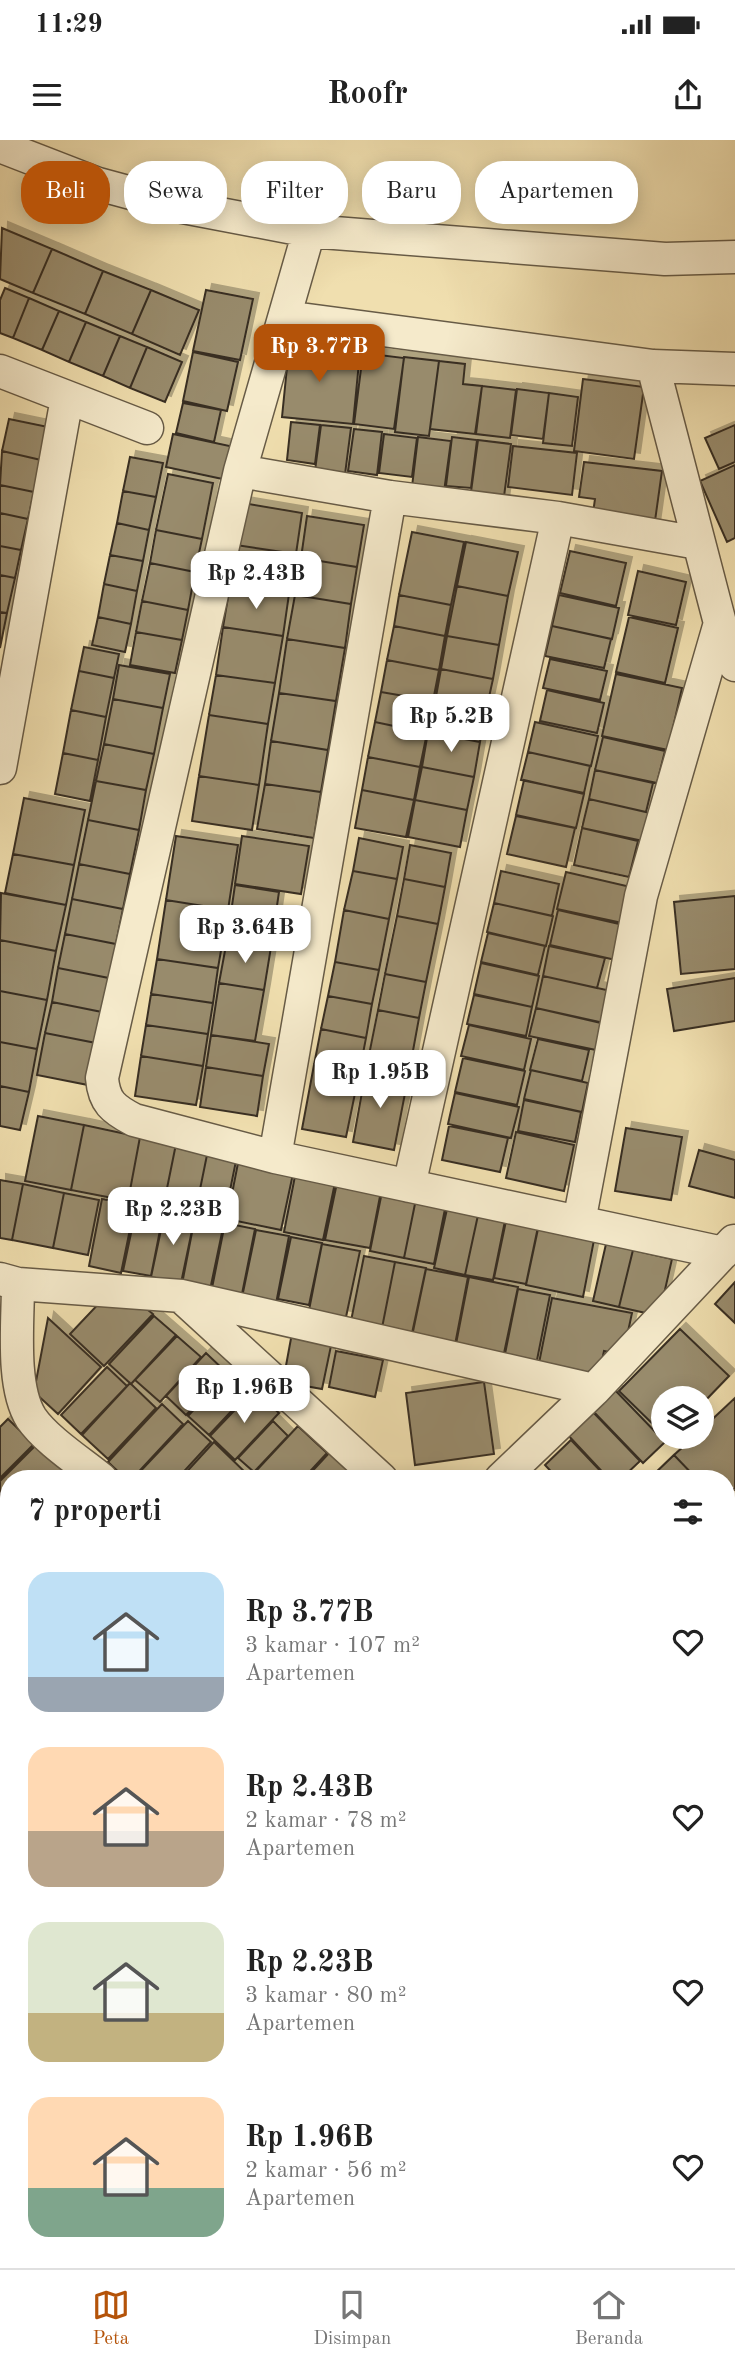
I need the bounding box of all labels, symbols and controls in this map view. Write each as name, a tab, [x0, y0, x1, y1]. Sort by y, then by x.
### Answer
text: 11:29	[35, 12, 103, 38]
icon: menu	[28, 76, 66, 114]
icon: share	[669, 76, 707, 114]
text: Roofr	[327, 79, 408, 111]
chip: Beli	[21, 161, 110, 224]
chip: Sewa	[124, 161, 227, 224]
chip: Filter	[241, 161, 348, 224]
chip: Baru	[362, 161, 461, 224]
chip: Apartemen	[475, 161, 638, 224]
pin: Rp 3.77B	[247, 324, 391, 384]
text: Rp 3.77B	[270, 335, 368, 358]
pin: Rp 2.43B	[184, 552, 328, 611]
text: Rp 2.43B	[207, 562, 305, 585]
pin: Rp 5.2B	[386, 694, 516, 754]
text: Rp 5.2B	[408, 705, 494, 728]
pin: Rp 3.64B	[173, 906, 317, 965]
text: Rp 3.64B	[196, 916, 294, 939]
pin: Rp 1.95B	[308, 1051, 452, 1110]
text: Rp 1.95B	[331, 1061, 429, 1084]
pin: Rp 2.23B	[101, 1188, 245, 1247]
text: Rp 2.23B	[124, 1198, 222, 1221]
pin: Rp 1.96B	[172, 1366, 316, 1425]
text: Rp 1.96B	[195, 1376, 293, 1399]
map controls	[651, 1386, 714, 1449]
button: layers	[651, 1386, 714, 1449]
icon: filters	[669, 1493, 707, 1531]
text: 7 properti	[28, 1497, 162, 1527]
text: Rp 3.77B	[245, 1598, 374, 1628]
icon: home	[84, 1600, 168, 1684]
icon: heart	[669, 1623, 707, 1661]
text: 3 kamar · 107 m²	[245, 1634, 420, 1657]
text: Apartemen	[245, 1662, 355, 1685]
text: Rp 2.43B	[245, 1773, 374, 1803]
icon: home	[84, 1775, 168, 1859]
icon: heart	[669, 1798, 707, 1836]
text: 2 kamar · 78 m²	[245, 1809, 407, 1832]
text: Apartemen	[245, 1837, 355, 1860]
text: Rp 2.23B	[245, 1948, 374, 1978]
icon: home	[84, 1950, 168, 2034]
icon: heart	[669, 1973, 707, 2011]
text: 3 kamar · 80 m²	[245, 1984, 407, 2007]
text: Apartemen	[245, 2012, 355, 2035]
text: Rp 1.96B	[245, 2123, 374, 2153]
icon: home	[84, 2125, 168, 2209]
icon: heart	[669, 2148, 707, 2186]
text: 2 kamar · 56 m²	[245, 2159, 407, 2182]
text: Apartemen	[245, 2187, 355, 2210]
tab: Peta	[92, 2286, 130, 2351]
tab: Disimpan	[313, 2286, 391, 2351]
tab: Beranda	[575, 2286, 643, 2351]

